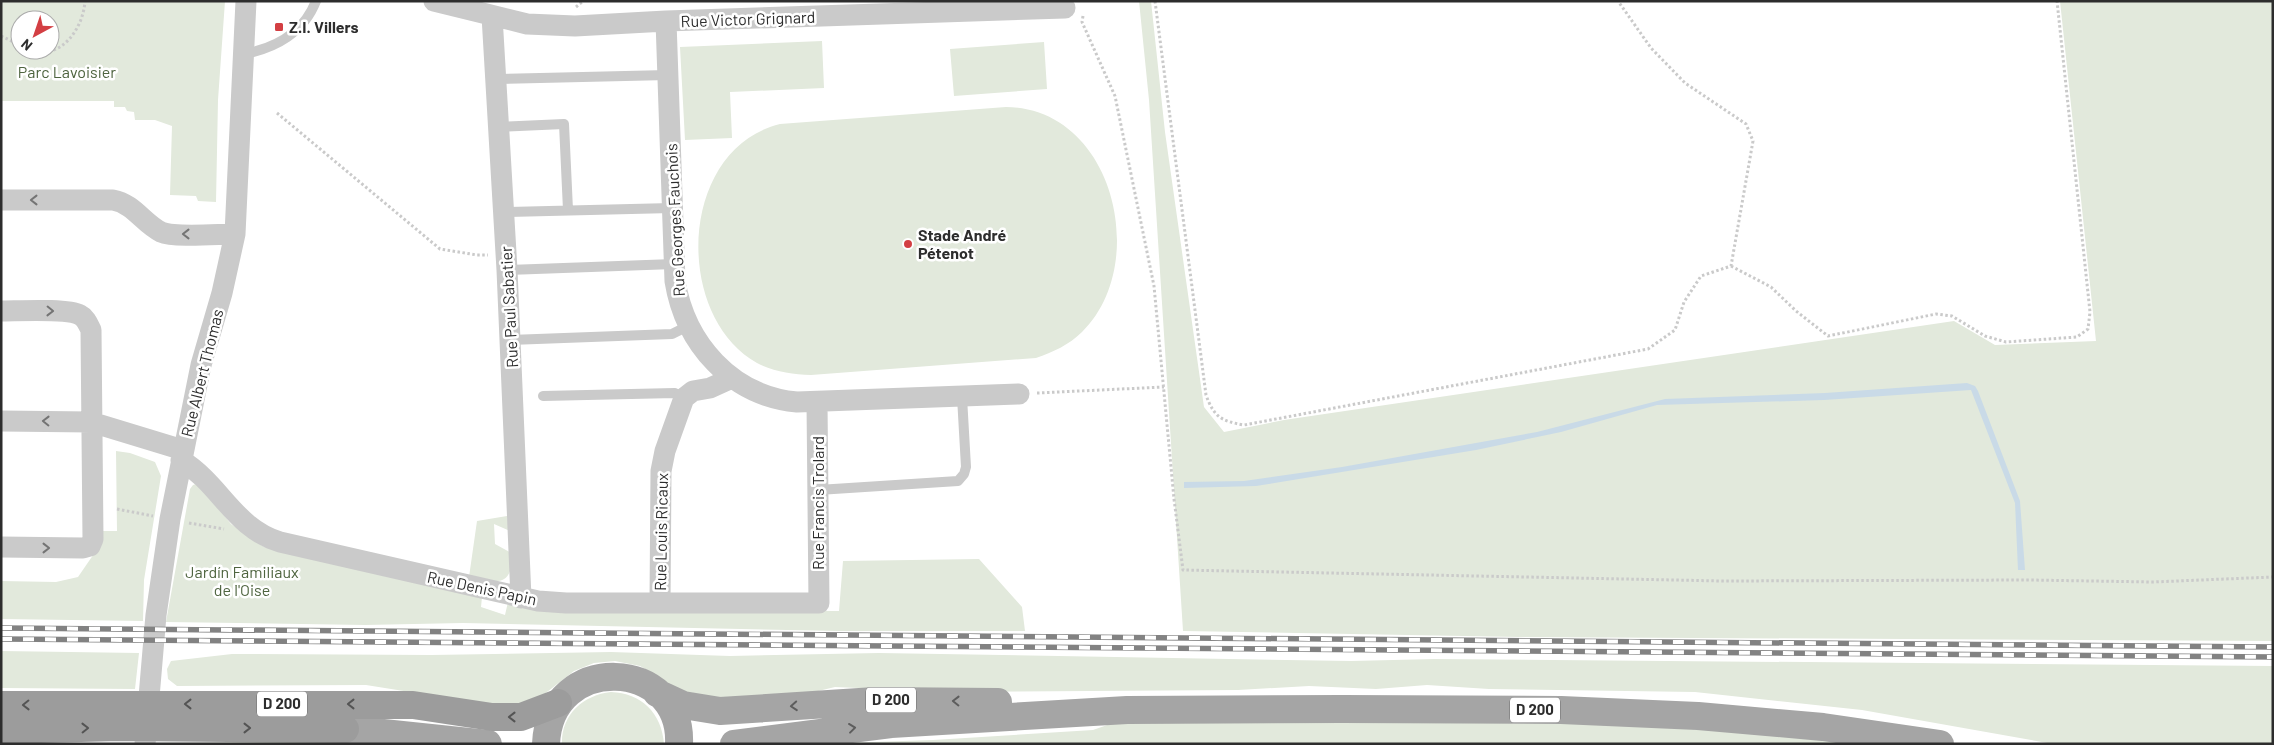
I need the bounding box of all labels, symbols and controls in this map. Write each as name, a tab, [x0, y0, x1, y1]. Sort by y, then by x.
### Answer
street label: Rue Victor Grignard	[680, 7, 816, 30]
north arrow	[10, 10, 60, 60]
place label: Z.I. Villers	[289, 17, 359, 36]
marker: Z.I. Villers	[273, 21, 285, 33]
text: N	[17, 36, 35, 55]
park label: Parc Lavoisier	[18, 62, 116, 81]
street label: Rue Georges Fauchois	[661, 143, 688, 297]
one-way arrow	[30, 195, 38, 205]
place label: Stade André Pétenot	[918, 225, 1006, 262]
one-way arrow	[182, 229, 190, 239]
marker: Stade André Pétenot	[902, 238, 914, 250]
street label: Rue Paul Sabatier	[496, 246, 521, 368]
one-way arrow	[46, 306, 54, 317]
street label: Rue Albert Thomas	[176, 307, 227, 439]
one-way arrow	[42, 416, 50, 426]
street label: Rue Francis Trolard	[808, 436, 827, 570]
street label: Rue Louis Ricaux	[650, 472, 671, 591]
one-way arrow	[42, 543, 50, 553]
park label: Jardín Familiaux de l'Oise	[185, 562, 299, 599]
street label: Rue Denis Papin	[426, 567, 538, 608]
road number: D 200	[866, 688, 916, 712]
road number: D 200	[257, 692, 307, 716]
one-way arrow	[952, 695, 960, 706]
road number: D 200	[1510, 698, 1560, 722]
one-way arrow	[184, 699, 192, 709]
one-way arrow	[346, 699, 354, 709]
one-way arrow	[21, 700, 29, 710]
one-way arrow	[790, 701, 798, 712]
one-way arrow	[508, 712, 516, 722]
one-way arrow	[82, 723, 89, 733]
one-way arrow	[244, 723, 252, 733]
one-way arrow	[848, 723, 856, 734]

